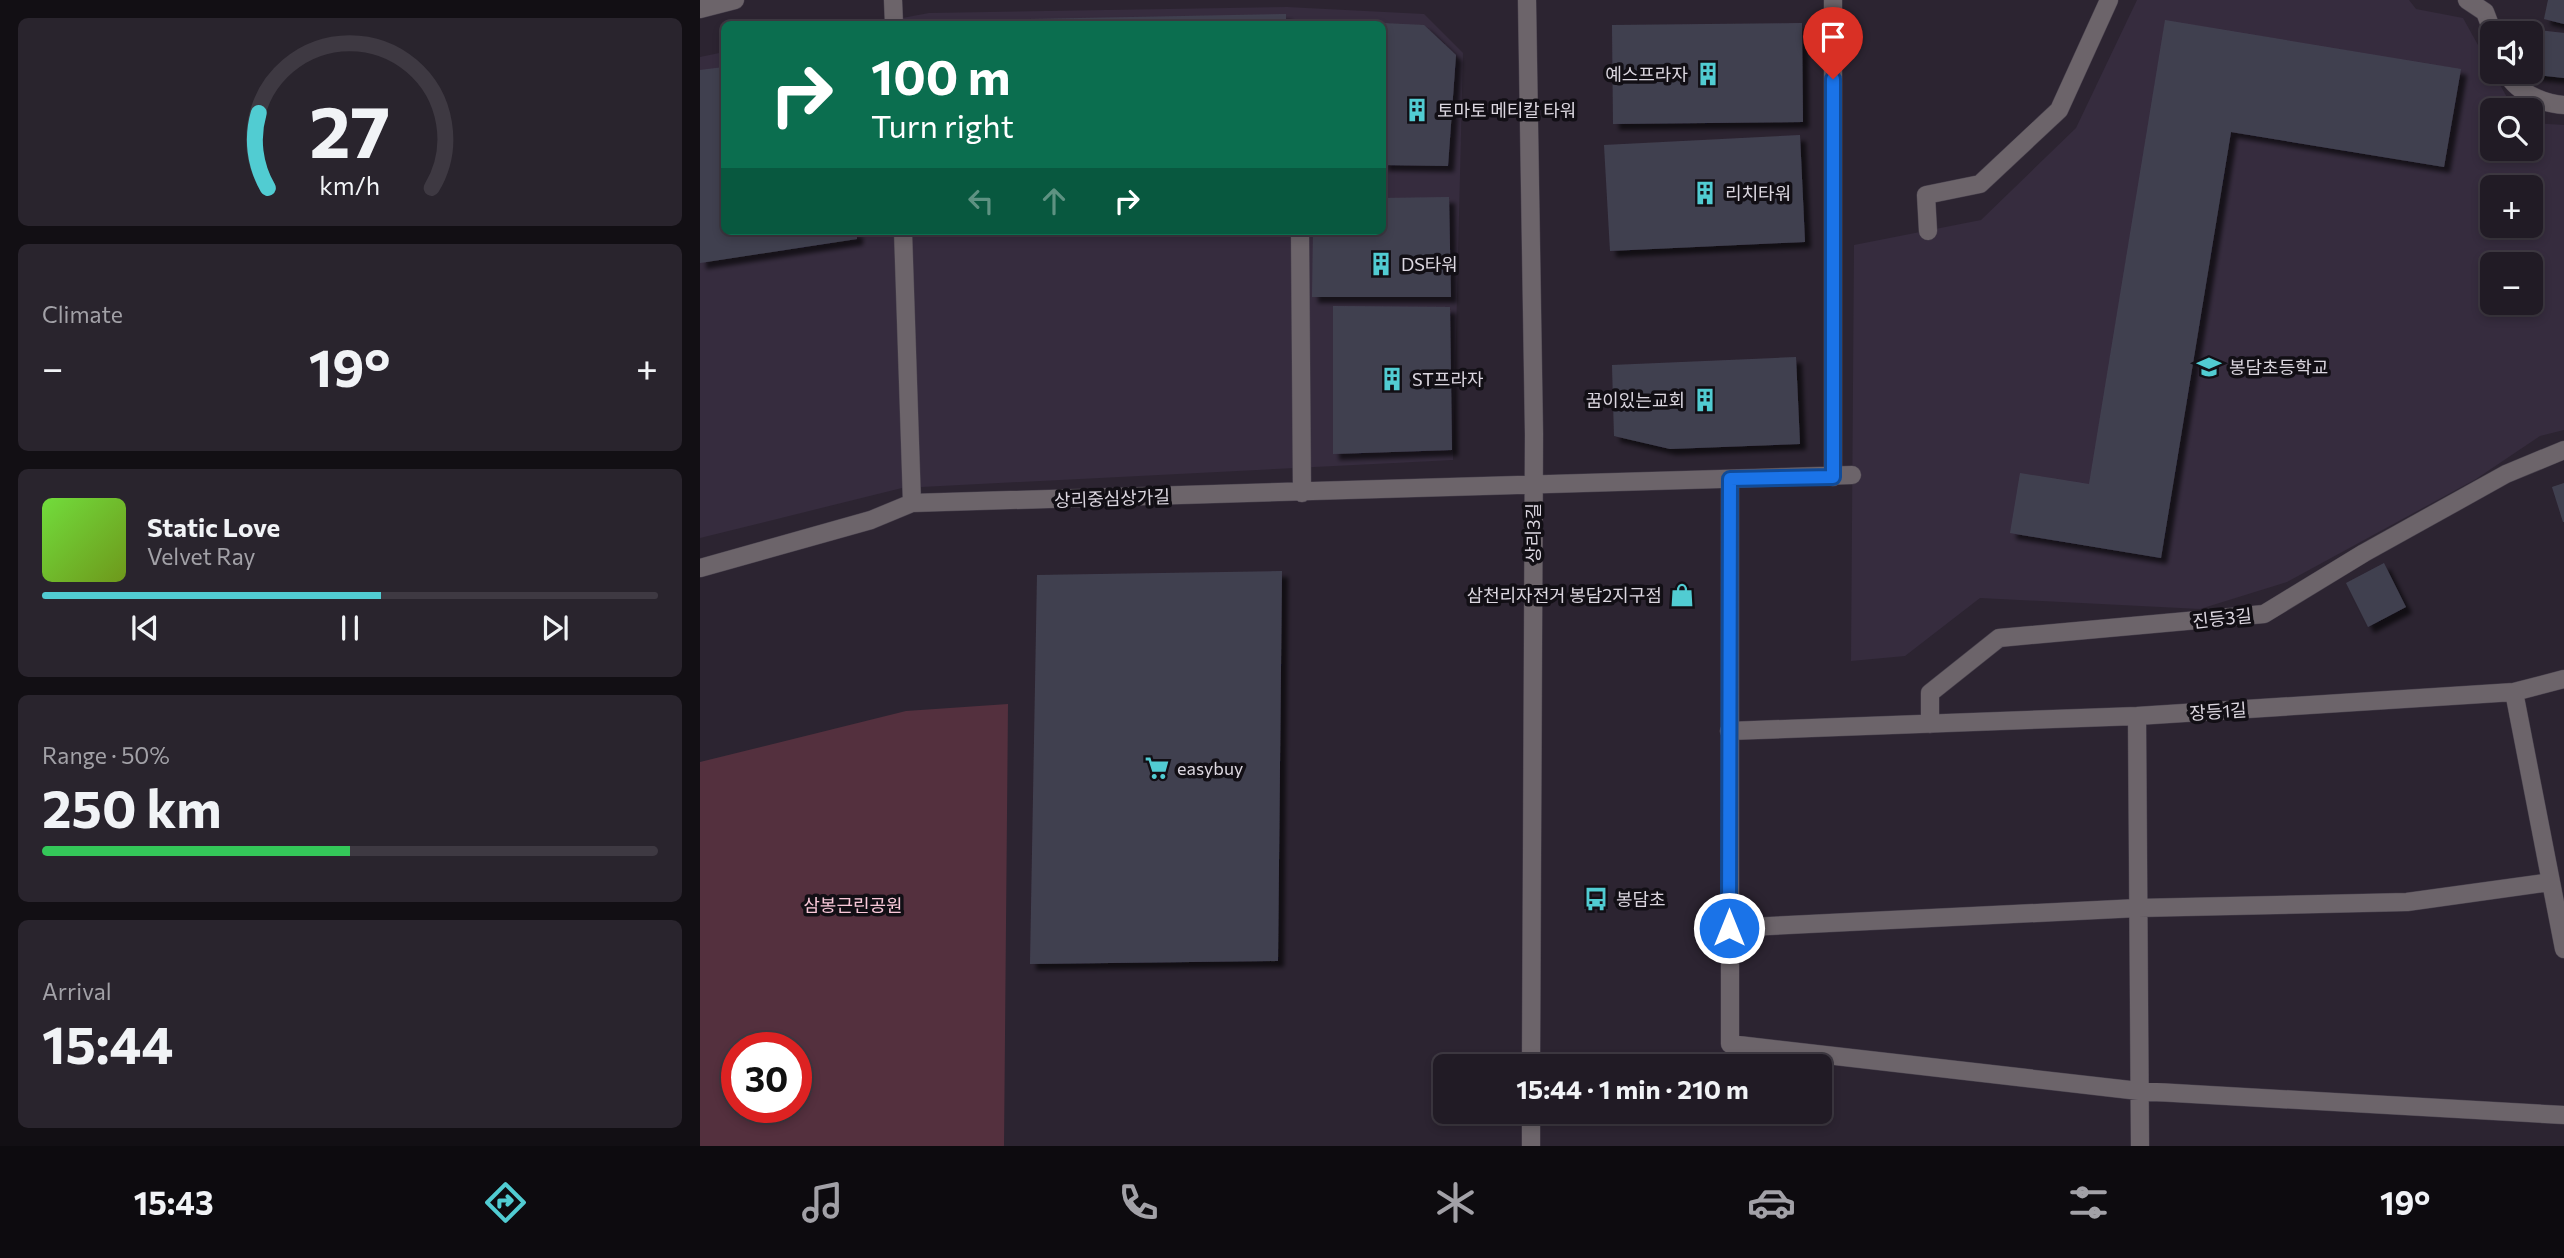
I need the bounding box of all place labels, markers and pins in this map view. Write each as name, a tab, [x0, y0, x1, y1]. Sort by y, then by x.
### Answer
pin	[1803, 7, 1863, 79]
building icon: 예스프라자	[1694, 60, 1722, 88]
place label: 예스프라자	[1605, 63, 1688, 85]
building icon: 토마토 메티칼 타워	[1403, 96, 1431, 124]
place label: 토마토 메티칼 타워	[1437, 99, 1576, 121]
building icon: 리치타워	[1691, 179, 1719, 207]
place label: 리치타워	[1725, 182, 1791, 204]
building icon: DS타워	[1367, 250, 1395, 278]
place label: DS타워	[1401, 253, 1458, 275]
school or university icon: 봉담초등학교	[2195, 353, 2223, 381]
place label: 봉담초등학교	[2229, 356, 2328, 378]
building icon: ST프라자	[1378, 365, 1406, 393]
place label: ST프라자	[1412, 368, 1484, 390]
building icon: 꿈이있는교회	[1691, 386, 1719, 414]
place label: 꿈이있는교회	[1586, 389, 1685, 411]
shop icon: 삼천리자전거 봉담2지구점	[1668, 581, 1696, 609]
place label: 삼천리자전거 봉담2지구점	[1466, 584, 1662, 606]
supermarket icon: easybuy	[1143, 754, 1171, 782]
place label: easybuy	[1177, 757, 1243, 779]
bus stop icon: 봉담초	[1582, 885, 1610, 913]
place label: 봉담초	[1616, 888, 1666, 910]

